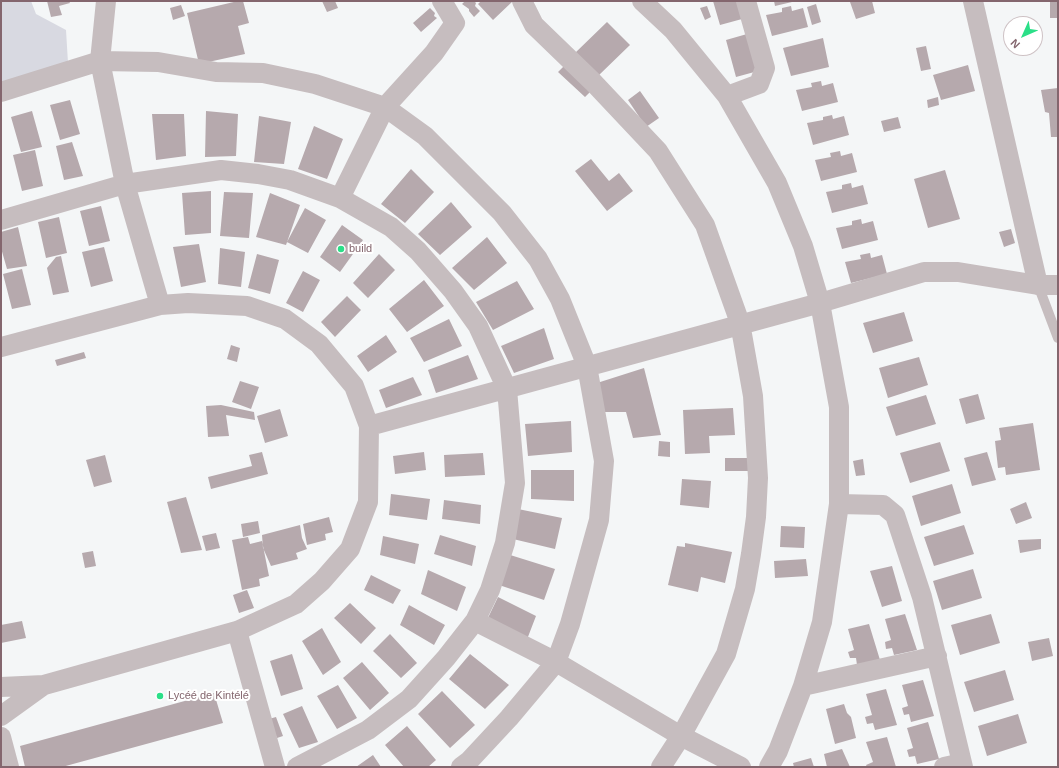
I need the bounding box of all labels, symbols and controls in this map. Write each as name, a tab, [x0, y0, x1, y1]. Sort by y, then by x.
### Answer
north arrow	[1003, 16, 1043, 56]
text: N	[1008, 37, 1022, 51]
place label: build	[349, 242, 372, 256]
marker: build	[336, 244, 346, 254]
place label: Lycéé de Kintélé	[168, 689, 249, 703]
marker: Lycéé de Kintélé	[155, 691, 165, 701]

